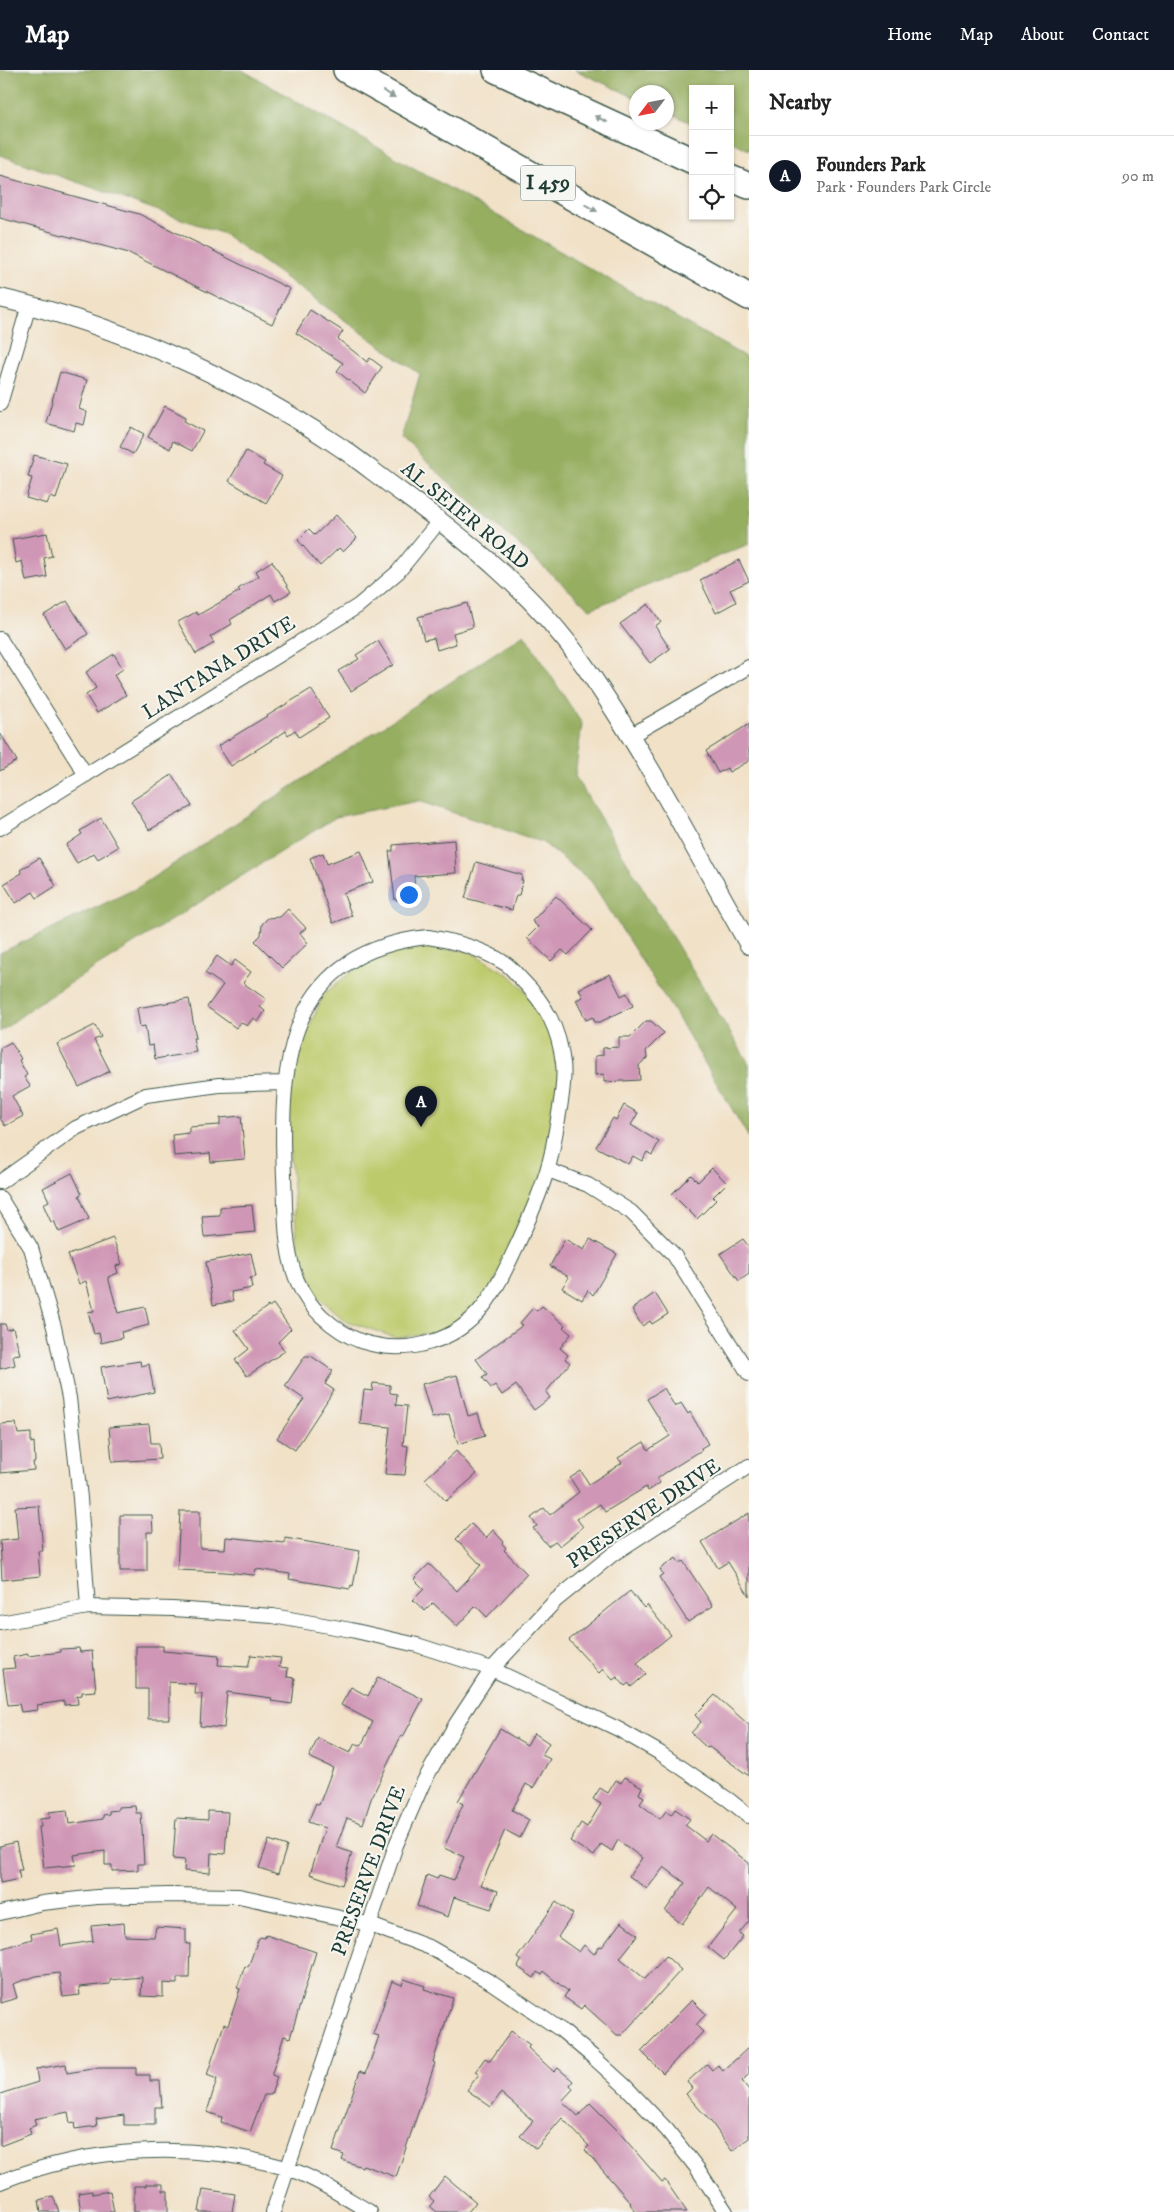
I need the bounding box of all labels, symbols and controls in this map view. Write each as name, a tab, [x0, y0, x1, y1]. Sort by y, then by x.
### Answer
text: Map	[25, 20, 69, 50]
text: Home	[887, 24, 932, 46]
text: Map	[960, 24, 993, 46]
text: About	[1021, 24, 1064, 46]
text: Contact	[1092, 24, 1149, 46]
north arrow	[629, 85, 674, 130]
map controls	[689, 85, 734, 220]
button: +	[689, 85, 734, 130]
one-way arrow	[381, 90, 396, 98]
text: Nearby	[769, 90, 831, 116]
one-way arrow	[594, 114, 608, 122]
button: −	[689, 130, 734, 175]
text: Founders Park	[816, 154, 926, 177]
road number: I 459	[520, 166, 576, 200]
text: A	[780, 166, 790, 186]
text: 90 m	[1122, 166, 1154, 186]
button: locate	[689, 175, 734, 220]
text: Park · Founders Park Circle	[816, 177, 991, 197]
one-way arrow	[584, 204, 599, 212]
street label: AL SEIER ROAD	[395, 456, 535, 576]
street label: LANTANA DRIVE	[138, 610, 300, 726]
your location	[396, 882, 422, 908]
pin: A	[405, 1086, 437, 1127]
street label: PRESERVE DRIVE	[562, 1453, 726, 1575]
street label: PRESERVE DRIVE	[326, 1782, 412, 1960]

